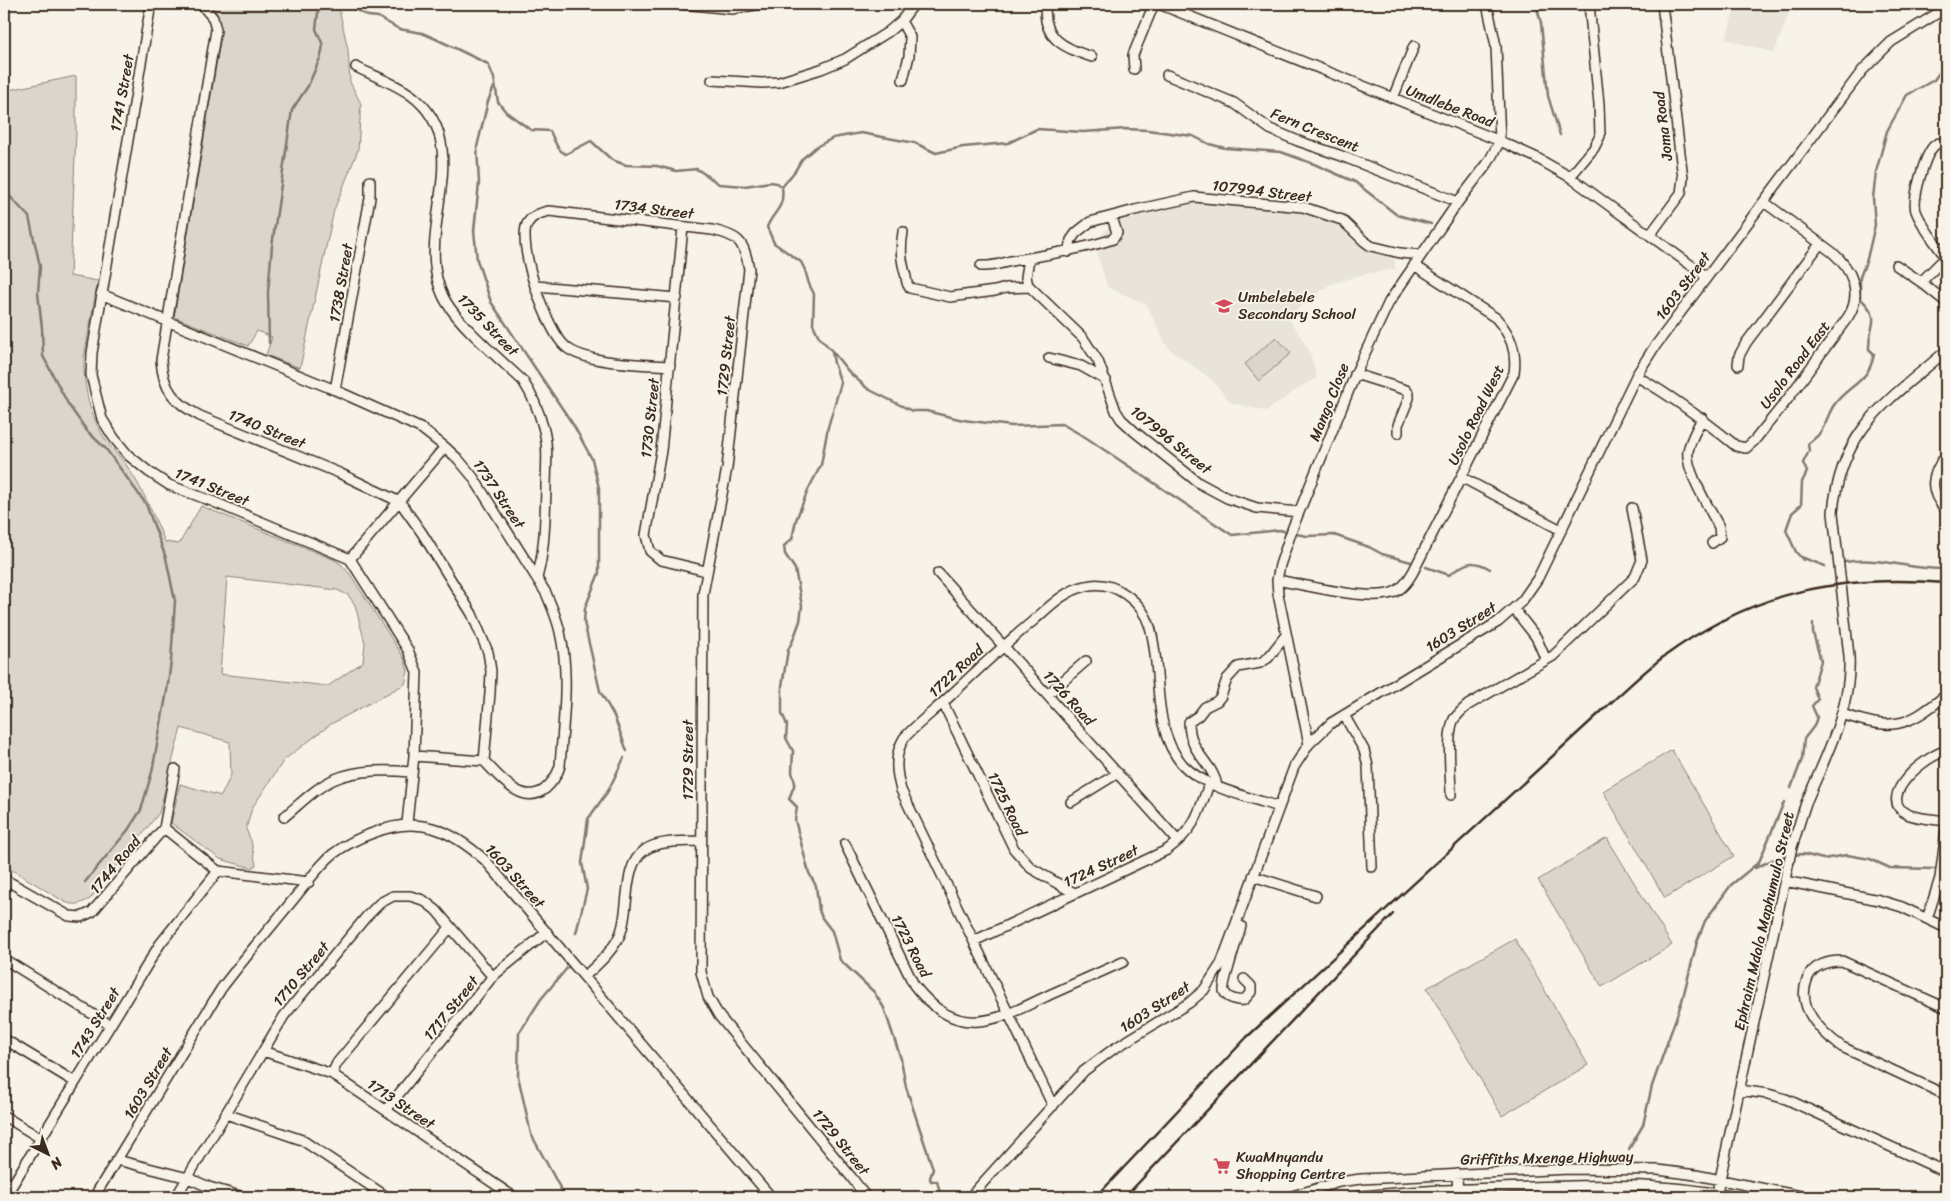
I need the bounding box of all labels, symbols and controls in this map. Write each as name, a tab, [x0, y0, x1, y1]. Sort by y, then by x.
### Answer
street label: 1741 Street	[102, 51, 142, 134]
street label: Umdlebe Road	[1402, 77, 1499, 135]
street label: Joma Road	[1646, 89, 1680, 163]
street label: Fern Crescent	[1267, 100, 1364, 160]
street label: 107994 Street	[1211, 172, 1314, 210]
street label: 1734 Street	[613, 191, 696, 227]
street label: 1738 Street	[321, 241, 361, 325]
street label: 1603 Street	[1648, 245, 1718, 326]
place label: Umbelebele Secondary School	[1238, 284, 1357, 327]
street label: 1735 Street	[451, 287, 526, 363]
school or university icon: Umbelebele Secondary School	[1214, 296, 1234, 316]
street label: 1729 Street	[709, 314, 743, 397]
street label: Usolo Road East	[1753, 315, 1837, 415]
street label: Mango Close	[1301, 359, 1357, 445]
street label: Usolo Road West	[1440, 360, 1512, 470]
street label: 1730 Street	[633, 376, 667, 459]
street label: 107996 Street	[1124, 399, 1218, 482]
street label: 1740 Street	[224, 402, 310, 457]
street label: 1737 Street	[466, 454, 532, 535]
street label: 1741 Street	[171, 460, 254, 514]
street label: 1603 Street	[1420, 594, 1503, 659]
street label: 1722 Road	[922, 637, 991, 704]
street label: 1726 Road	[1037, 664, 1102, 733]
street label: 1729 Street	[675, 719, 701, 800]
street label: 1725 Road	[980, 767, 1034, 842]
street label: Ephraim Mdala Maphumulo Street	[1726, 809, 1802, 1033]
street label: 1744 Road	[83, 829, 148, 900]
street label: 1724 Street	[1059, 837, 1144, 895]
street label: 1603 Street	[479, 838, 552, 915]
street label: 1723 Road	[884, 910, 939, 983]
street label: 1710 Street	[266, 935, 337, 1012]
street label: 1717 Street	[417, 969, 486, 1046]
street label: 1603 Street	[1114, 974, 1196, 1040]
street label: 1743 Street	[63, 981, 128, 1064]
street label: 1603 Street	[116, 1041, 180, 1124]
street label: 1713 Street	[362, 1072, 441, 1137]
street label: 1729 Street	[806, 1103, 877, 1182]
north arrow	[22, 1128, 72, 1178]
street label: Griffiths Mxenge Highway	[1460, 1143, 1634, 1173]
place label: KwaMnyandu Shopping Centre	[1236, 1144, 1346, 1187]
text: N	[44, 1150, 69, 1176]
supermarket icon: KwaMnyandu Shopping Centre	[1212, 1156, 1232, 1176]

